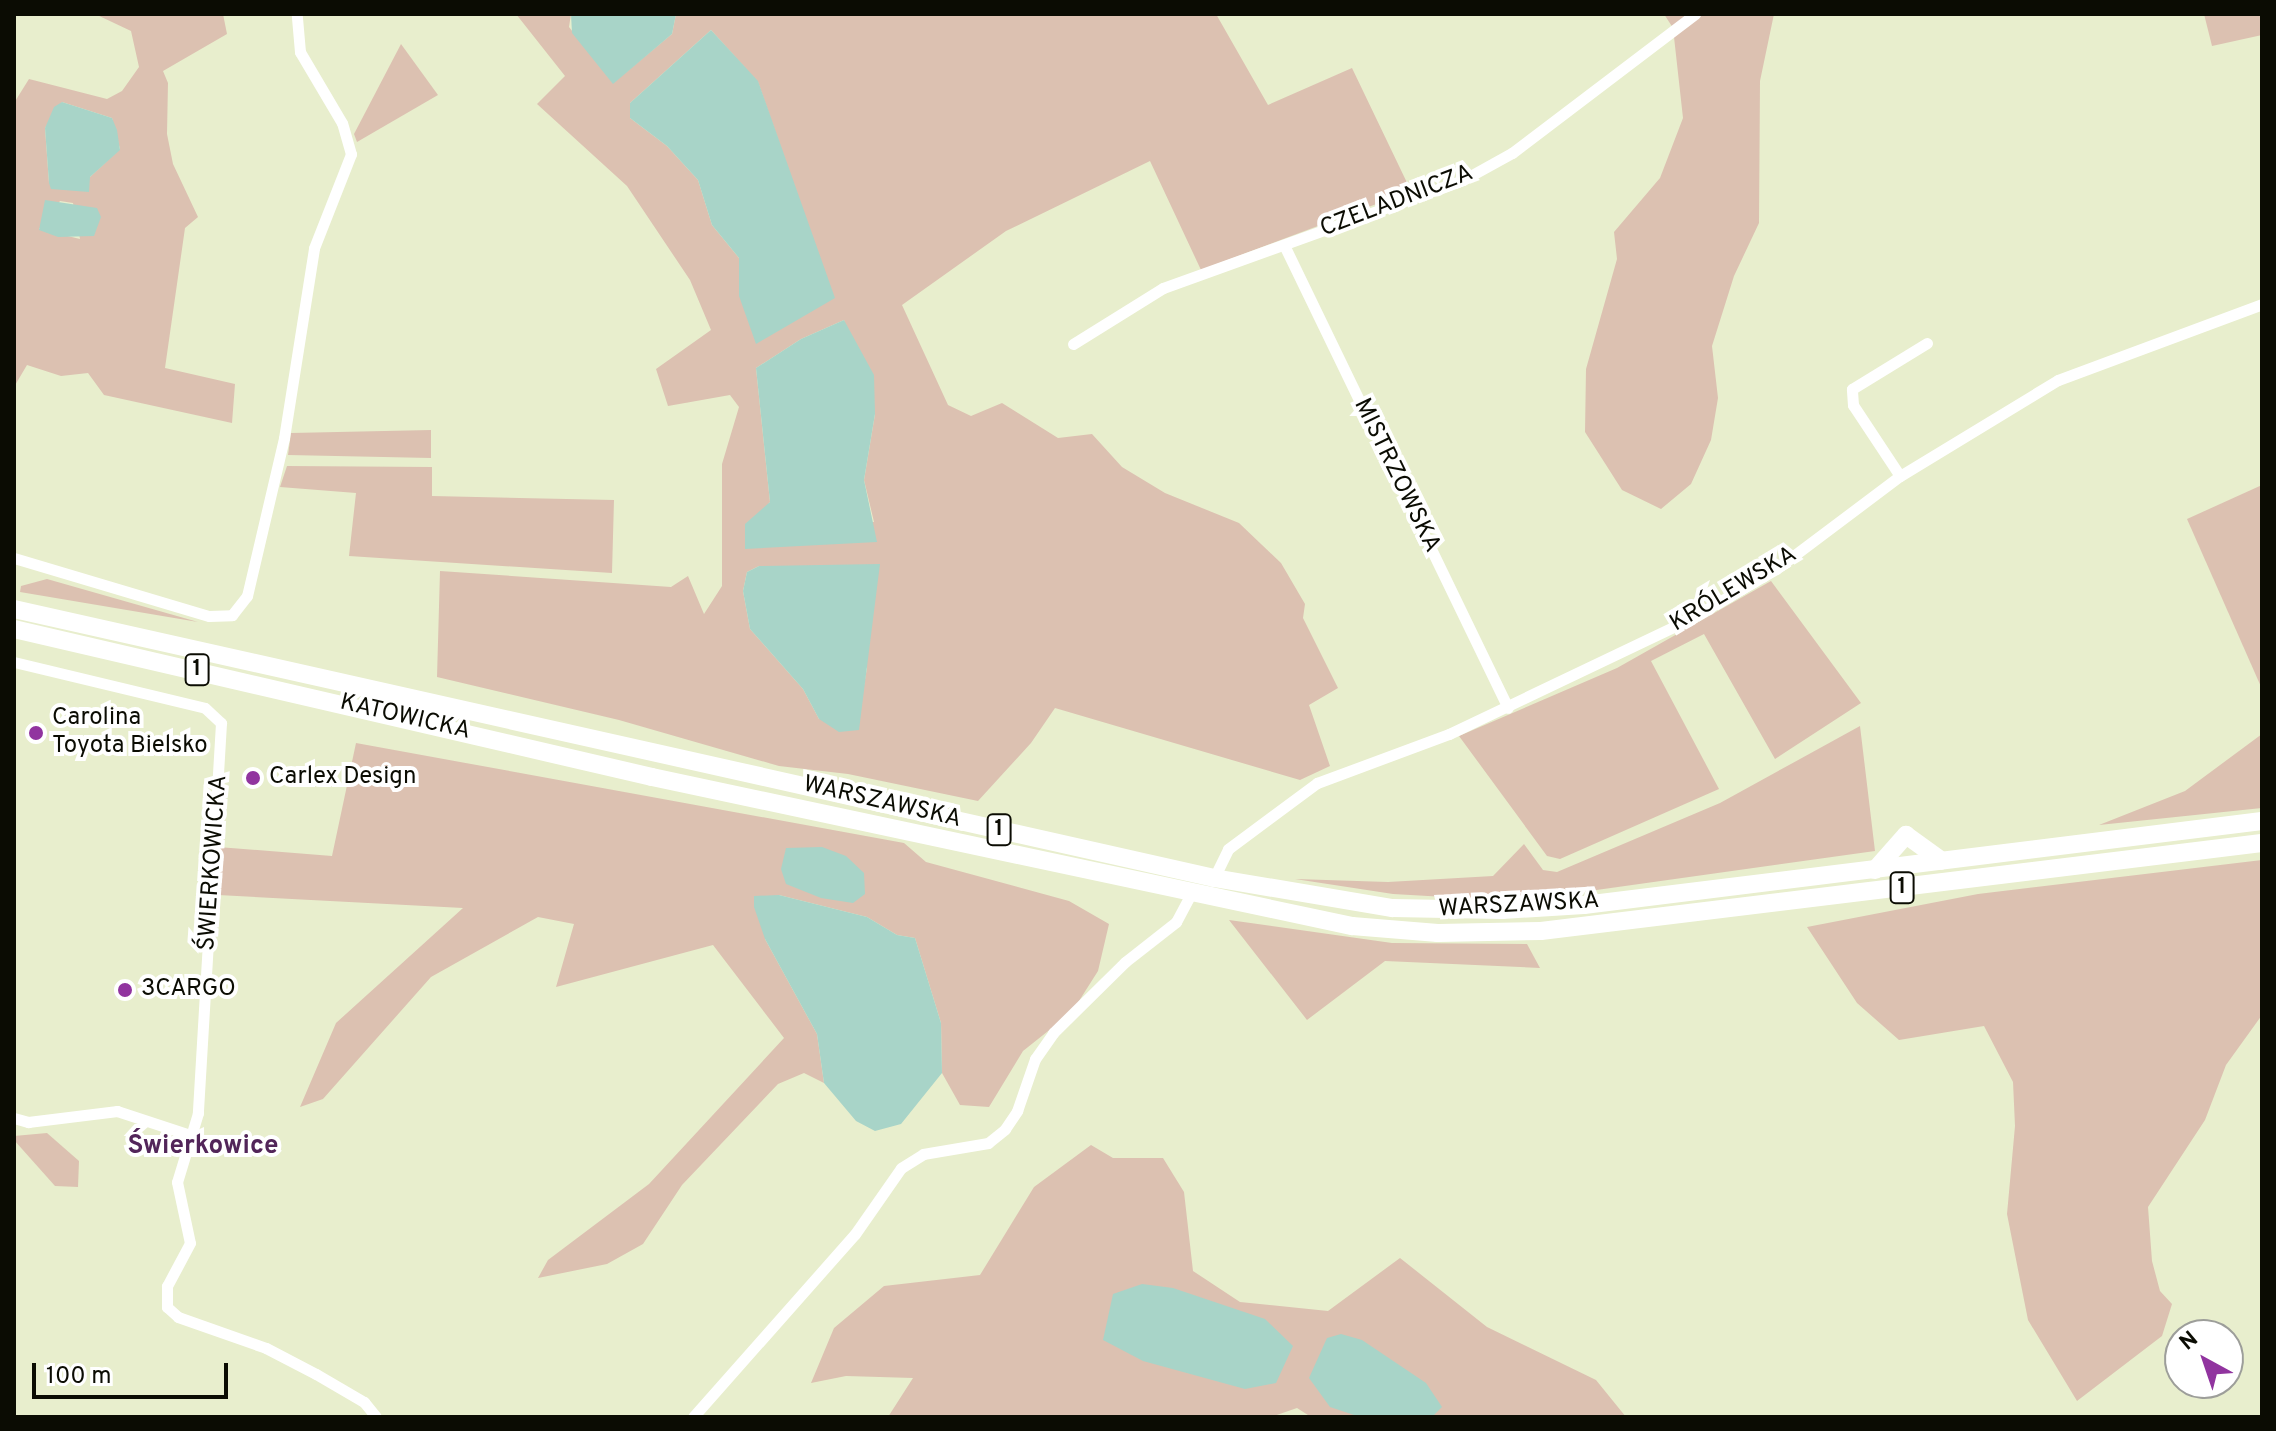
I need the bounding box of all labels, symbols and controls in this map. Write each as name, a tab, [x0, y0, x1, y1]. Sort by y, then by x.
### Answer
street label: CZELADNICZA	[1316, 160, 1478, 244]
street label: MISTRZOWSKA	[1346, 394, 1446, 558]
street label: KRÓLEWSKA	[1665, 541, 1803, 639]
road number: 1	[183, 652, 211, 688]
street label: KATOWICKA	[337, 689, 473, 747]
place label: Carolina Toyota Bielsko	[52, 705, 208, 761]
marker: Carolina Toyota Bielsko	[27, 724, 45, 742]
place label: Carlex Design	[269, 764, 417, 792]
marker: Carlex Design	[244, 769, 262, 787]
street label: WARSZAWSKA	[800, 771, 964, 835]
street label: ŚWIERKOWICKA	[193, 774, 235, 952]
road number: 1	[985, 812, 1013, 848]
road number: 1	[1888, 870, 1916, 906]
street label: WARSZAWSKA	[1438, 887, 1600, 925]
place label: 3CARGO	[141, 976, 236, 1004]
marker: 3CARGO	[116, 981, 134, 999]
district label: Świerkowice	[128, 1131, 278, 1163]
north arrow	[2164, 1319, 2244, 1399]
text: N	[2175, 1326, 2204, 1357]
scale bar	[36, 1347, 232, 1397]
text: 100 m	[46, 1362, 112, 1392]

